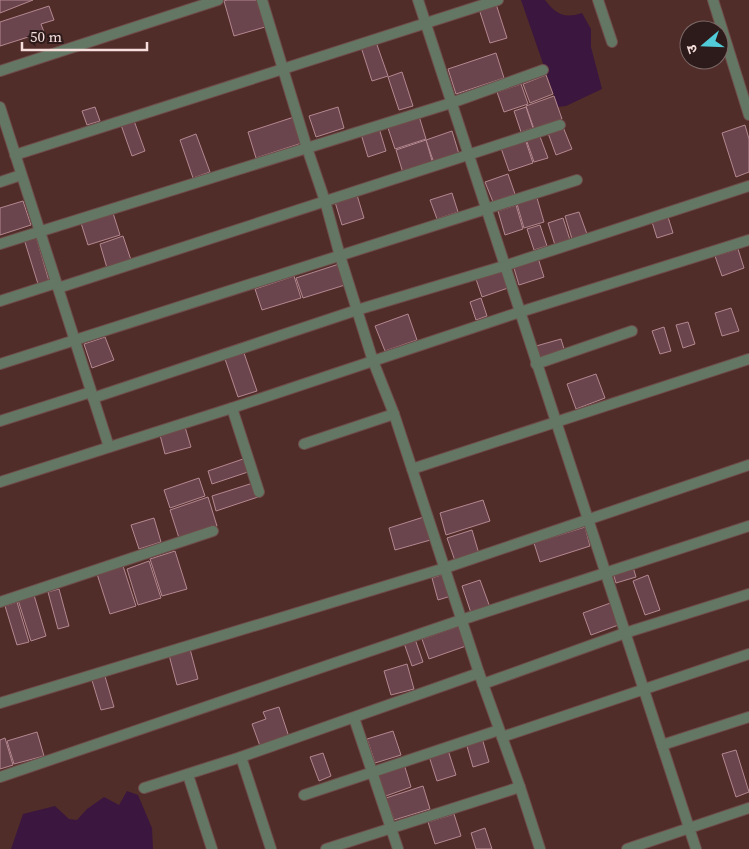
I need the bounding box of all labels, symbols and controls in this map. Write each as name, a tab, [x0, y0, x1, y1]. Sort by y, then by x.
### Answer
scale bar	[22, 20, 148, 52]
north arrow	[679, 20, 729, 70]
text: 50 m	[30, 26, 62, 47]
text: उ	[681, 41, 702, 56]

